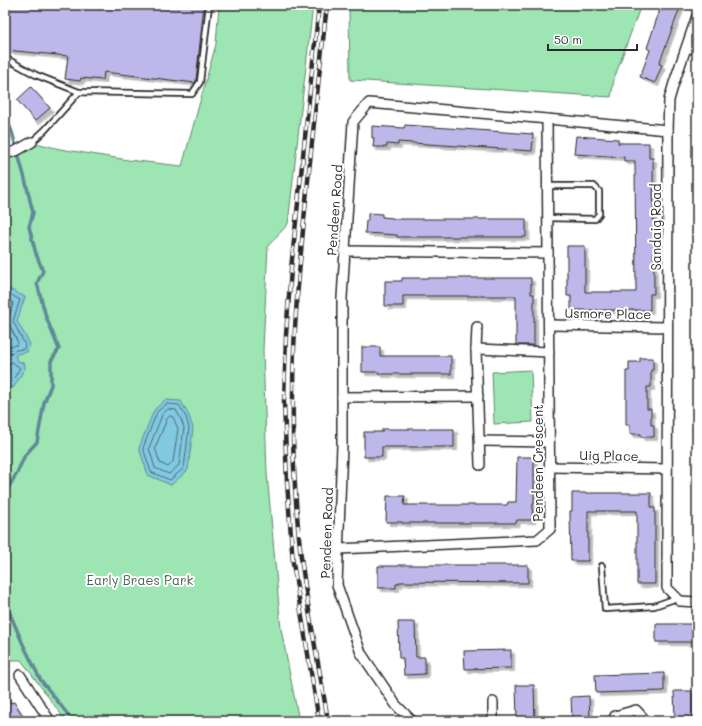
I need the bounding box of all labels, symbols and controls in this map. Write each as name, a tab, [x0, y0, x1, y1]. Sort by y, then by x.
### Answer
scale bar	[548, 26, 637, 52]
text: 50 m	[554, 31, 582, 47]
street label: Pendeen Road	[322, 164, 346, 256]
street label: Sandaig Road	[647, 183, 664, 271]
street label: Usmore Place	[564, 304, 652, 322]
street label: Pendeen Crescent	[529, 404, 546, 522]
street label: Uig Place	[579, 446, 639, 464]
street label: Pendeen Road	[316, 487, 336, 579]
park label: Early Braes Park	[87, 571, 194, 588]

